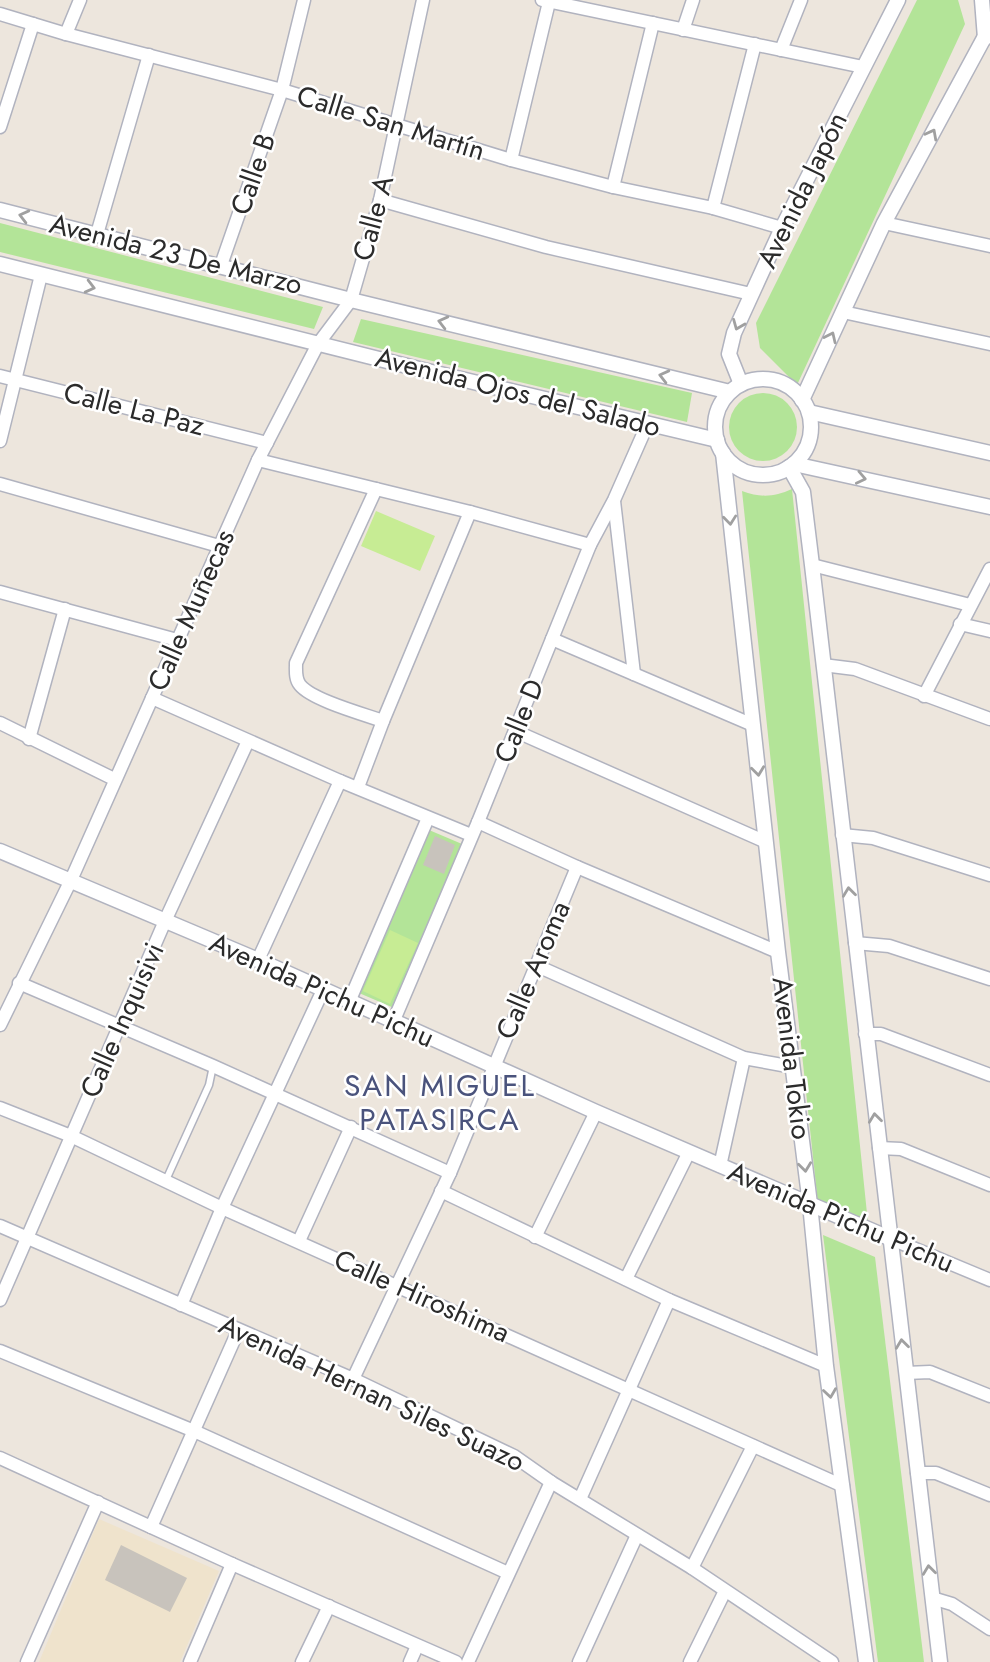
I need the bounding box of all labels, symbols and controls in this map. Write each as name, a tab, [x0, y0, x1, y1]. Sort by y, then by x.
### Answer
street label: Calle San Martín	[292, 75, 490, 171]
street label: Avenida Japón	[746, 105, 858, 275]
street label: Calle B	[220, 128, 286, 220]
one-way arrow	[924, 129, 937, 141]
street label: Calle A	[342, 170, 404, 265]
street label: Avenida 23 De Marzo	[45, 203, 307, 305]
one-way arrow	[18, 210, 30, 224]
one-way arrow	[84, 279, 96, 294]
one-way arrow	[437, 316, 449, 330]
one-way arrow	[732, 318, 746, 330]
one-way arrow	[823, 332, 837, 345]
street label: Avenida Ojos del Salado	[371, 337, 665, 447]
one-way arrow	[658, 369, 670, 384]
street label: Calle La Paz	[59, 372, 209, 446]
one-way arrow	[855, 470, 867, 485]
one-way arrow	[723, 515, 738, 526]
street label: Calle Muñecas	[137, 523, 245, 697]
street label: Calle D	[484, 673, 554, 769]
one-way arrow	[751, 765, 766, 777]
one-way arrow	[842, 886, 857, 897]
street label: Calle Aroma	[485, 895, 581, 1045]
street label: Avenida Pichu Pichu	[203, 922, 441, 1058]
street label: Calle Inquisivi	[70, 936, 174, 1104]
street label: Avenida Tokio	[762, 974, 822, 1142]
district label: SAN MIGUEL PATASIRCA	[344, 1064, 536, 1141]
one-way arrow	[868, 1112, 883, 1124]
street label: Avenida Pichu Pichu	[721, 1151, 961, 1283]
one-way arrow	[798, 1161, 813, 1173]
street label: Calle Hiroshima	[327, 1239, 517, 1353]
street label: Avenida Hernan Siles Suazo	[212, 1304, 532, 1482]
one-way arrow	[895, 1338, 910, 1350]
one-way arrow	[822, 1387, 837, 1399]
one-way arrow	[921, 1564, 936, 1576]

